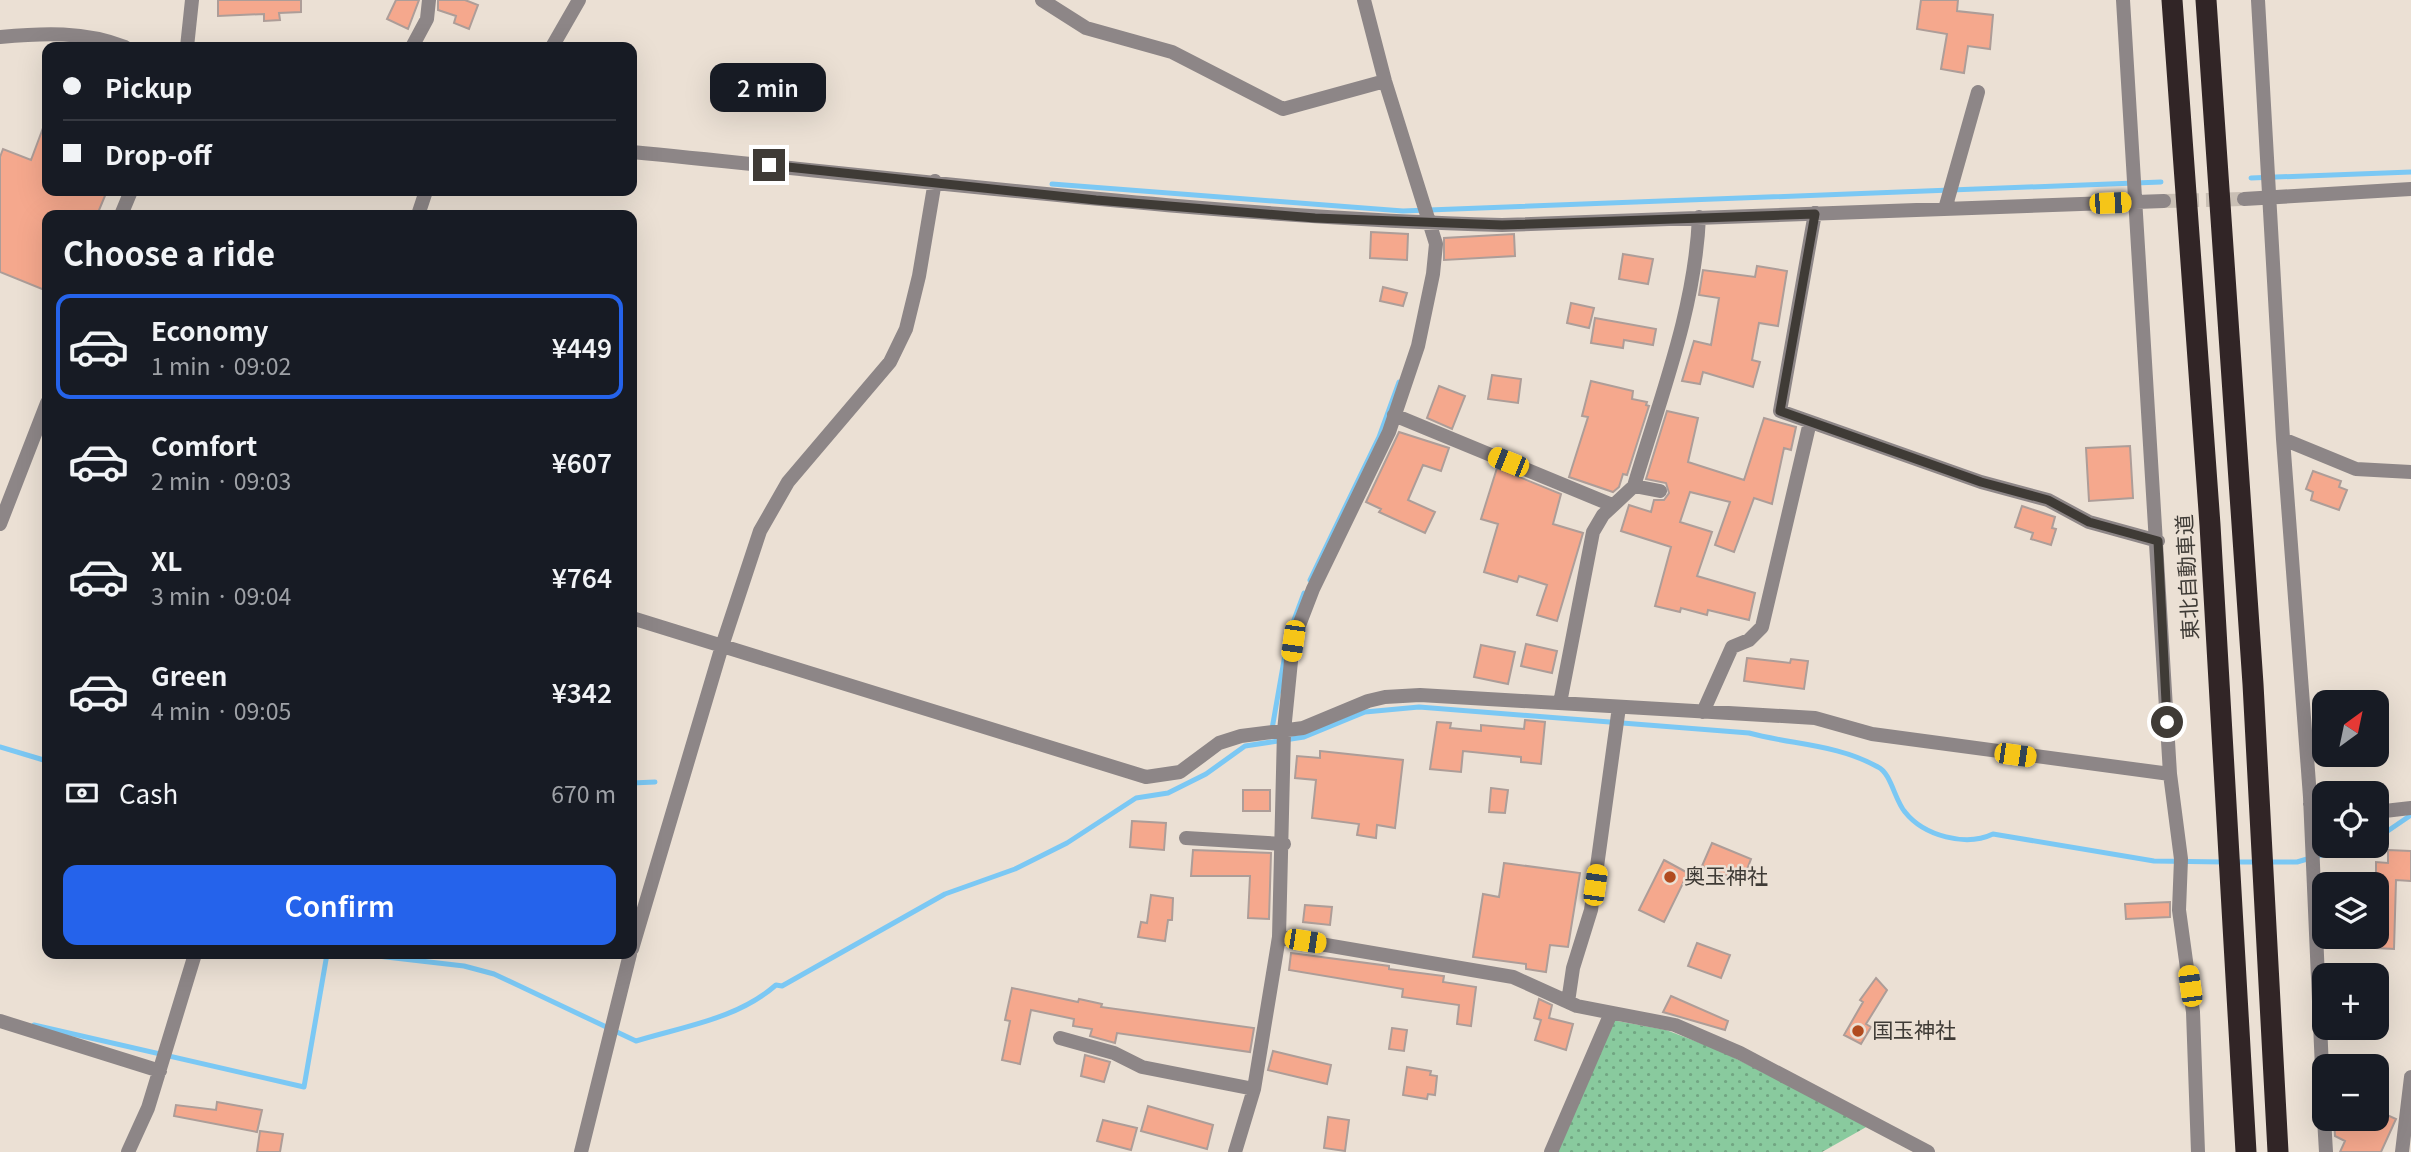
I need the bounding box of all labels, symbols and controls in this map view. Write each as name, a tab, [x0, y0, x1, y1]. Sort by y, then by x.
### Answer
callout: 2 min	[711, 64, 827, 113]
text: Pickup	[105, 68, 192, 105]
text: 2 min	[737, 70, 799, 104]
text: Drop-off	[105, 135, 212, 172]
route end	[753, 149, 785, 181]
car	[2089, 192, 2132, 214]
text: Choose a ride	[63, 229, 275, 275]
text: Economy	[151, 311, 269, 348]
icon: car	[67, 315, 130, 378]
text: ¥449	[552, 328, 612, 365]
text: 1 min · 09:02	[151, 348, 291, 382]
text: Comfort	[151, 426, 257, 463]
icon: car	[67, 430, 130, 493]
text: ¥607	[552, 443, 612, 480]
car	[1485, 444, 1532, 480]
text: 2 min · 09:03	[151, 463, 291, 497]
street label: 東北自動車道	[2168, 513, 2204, 641]
text: XL	[151, 541, 182, 578]
icon: car	[67, 545, 130, 608]
text: ¥764	[552, 558, 612, 595]
text: 3 min · 09:04	[151, 578, 291, 612]
car	[1280, 619, 1307, 663]
text: Green	[151, 656, 227, 693]
icon: car	[67, 660, 130, 723]
text: ¥342	[552, 673, 612, 710]
north arrow	[2312, 690, 2389, 766]
map controls	[2312, 690, 2389, 1131]
text: 4 min · 09:05	[151, 693, 291, 727]
route start	[2151, 706, 2183, 738]
car	[1993, 742, 2038, 768]
icon: cash	[63, 774, 101, 812]
text: Cash	[119, 774, 178, 811]
text: 670 m	[551, 776, 616, 810]
button: locate	[2312, 781, 2389, 858]
place label: 奥玉神社	[1684, 860, 1768, 890]
car	[1582, 863, 1609, 907]
button: Confirm	[63, 865, 616, 945]
marker: 奥玉神社	[1662, 869, 1678, 885]
button: layers	[2312, 872, 2389, 949]
car	[1283, 927, 1328, 955]
button: +	[2312, 963, 2389, 1040]
car	[2177, 964, 2204, 1008]
place label: 国玉神社	[1872, 1014, 1956, 1044]
marker: 国玉神社	[1850, 1023, 1866, 1039]
button: −	[2312, 1054, 2389, 1131]

